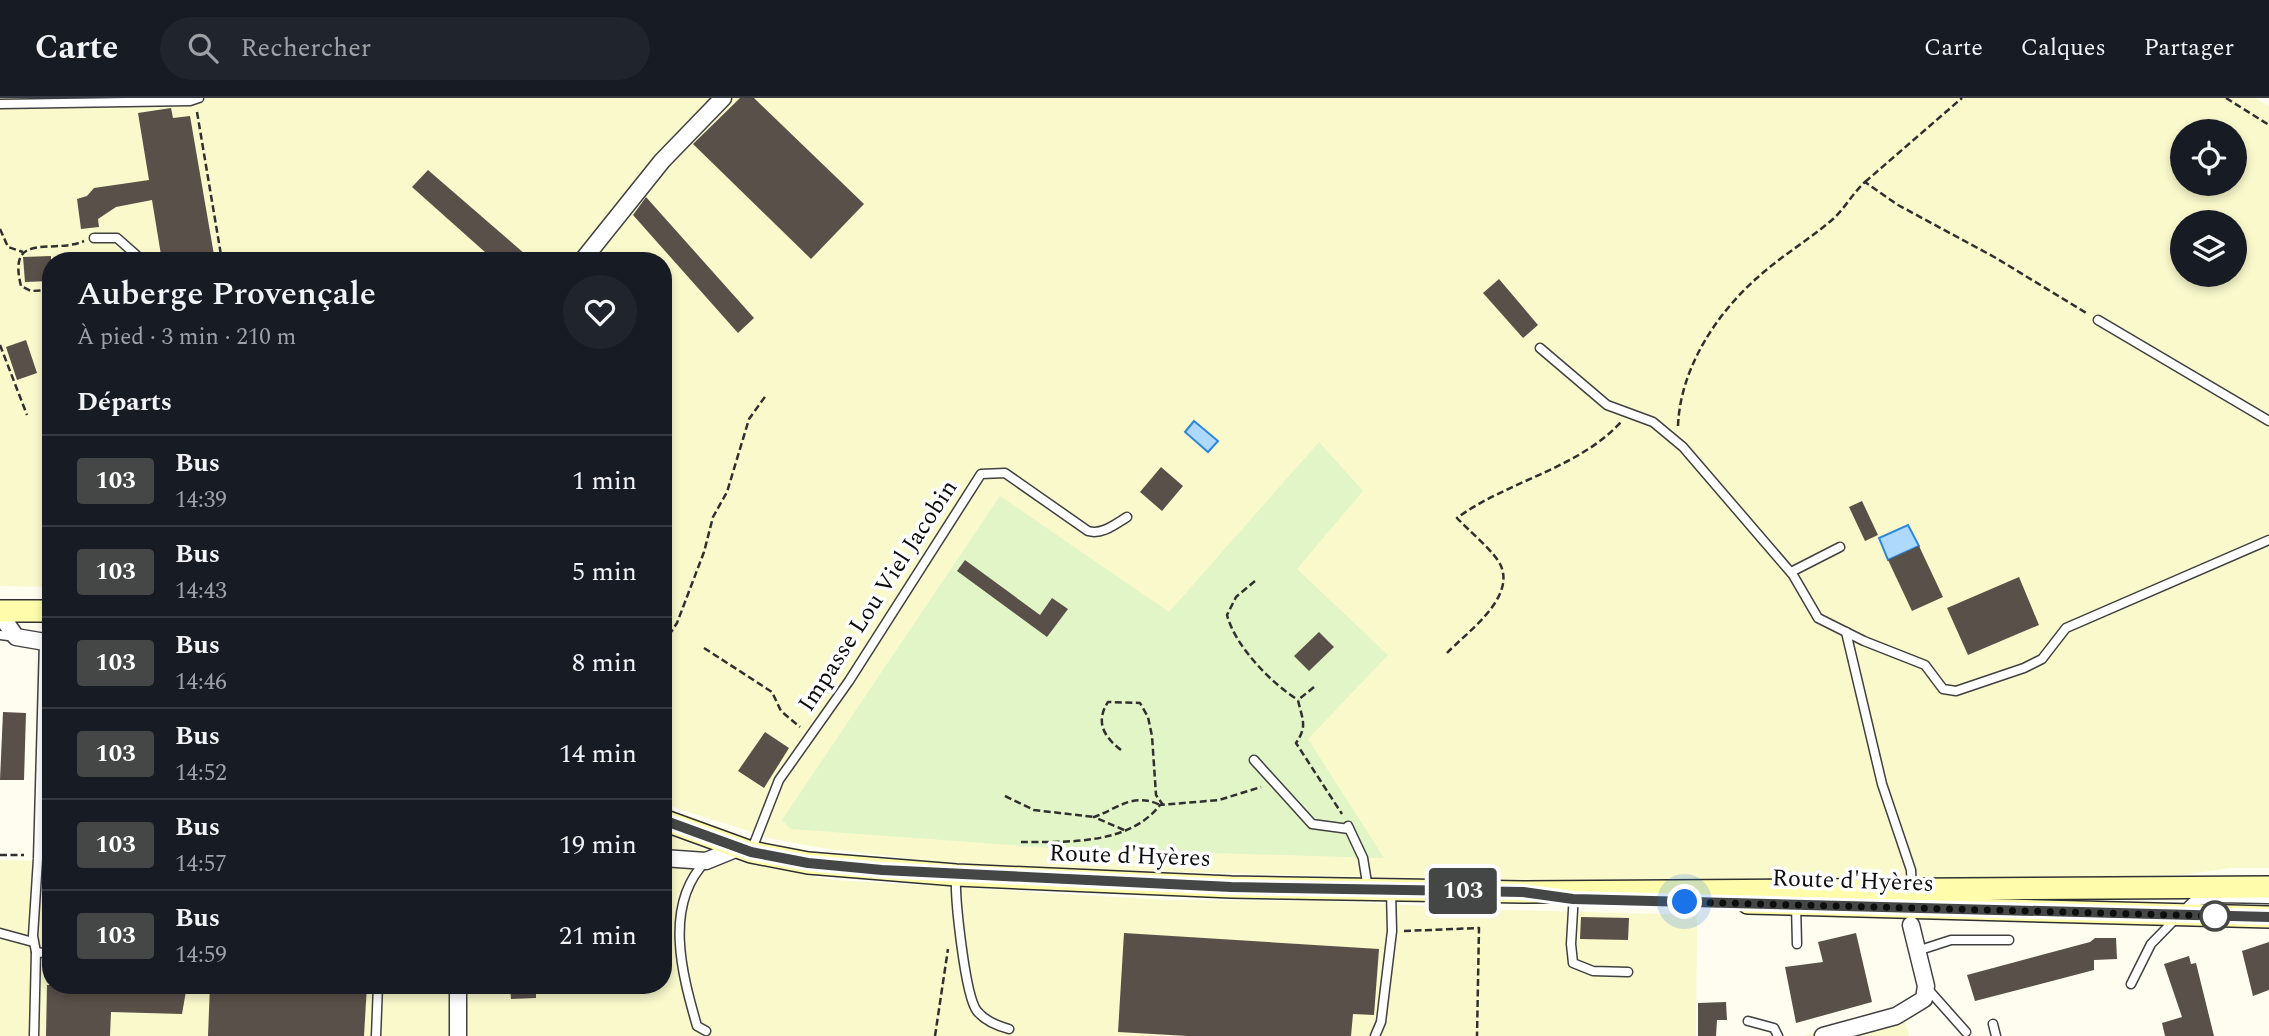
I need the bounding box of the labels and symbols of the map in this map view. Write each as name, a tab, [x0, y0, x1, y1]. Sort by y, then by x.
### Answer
street label: Impasse Lou Viel Jacobin	[789, 473, 967, 719]
street label: Route d'Hyères	[1048, 835, 1212, 877]
street label: Route d'Hyères	[1771, 860, 1935, 902]
line badge: 103	[1423, 868, 1503, 914]
your location	[1667, 884, 1702, 919]
unlabelled marker	[2200, 901, 2230, 931]

